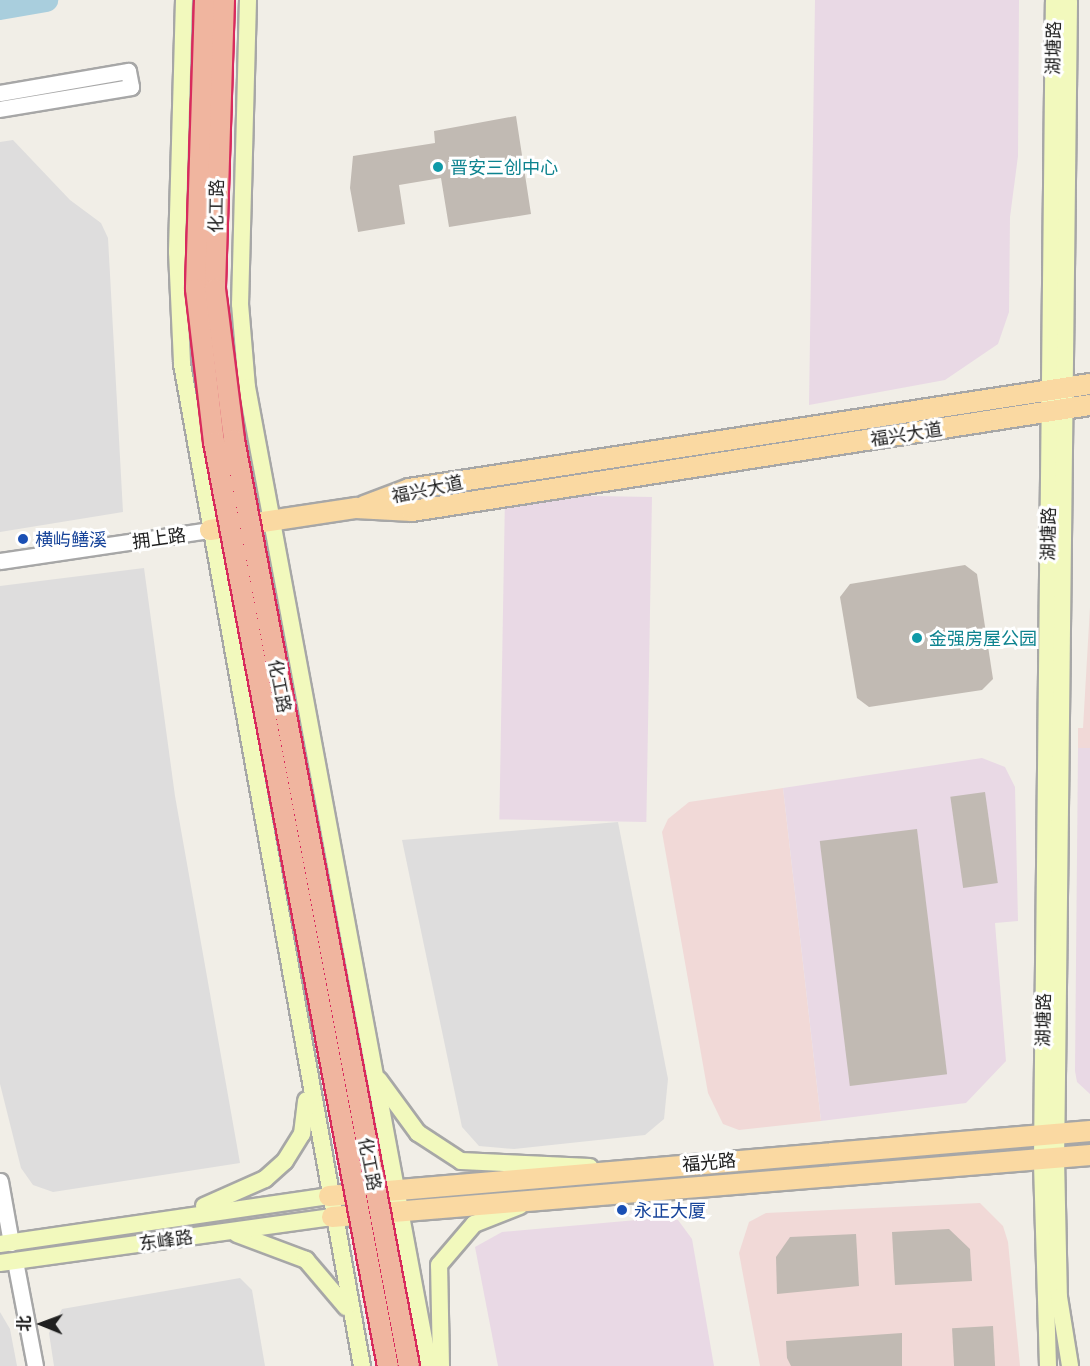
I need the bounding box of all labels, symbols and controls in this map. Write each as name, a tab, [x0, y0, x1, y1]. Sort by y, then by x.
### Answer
street label: 湖塘路	[1042, 21, 1064, 75]
place label: 晋安三创中心	[450, 156, 558, 178]
marker: 晋安三创中心	[431, 160, 445, 174]
street label: 化工路	[205, 179, 227, 233]
street label: 福兴大道	[869, 418, 943, 450]
street label: 福兴大道	[390, 471, 464, 507]
street label: 湖塘路	[1037, 507, 1059, 561]
street label: 拥上路	[131, 524, 187, 552]
place label: 横屿鳝溪	[35, 528, 107, 550]
marker: 横屿鳝溪	[16, 532, 30, 546]
place label: 金强房屋公园	[929, 627, 1037, 649]
marker: 金强房屋公园	[910, 631, 924, 645]
street label: 化工路	[264, 657, 296, 715]
street label: 湖塘路	[1032, 993, 1054, 1047]
street label: 化工路	[354, 1135, 386, 1193]
street label: 福光路	[681, 1149, 737, 1175]
place label: 永正大厦	[634, 1199, 706, 1221]
marker: 永正大厦	[615, 1203, 629, 1217]
street label: 东峰路	[138, 1226, 194, 1254]
north arrow	[12, 1294, 72, 1354]
text: 北	[14, 1316, 33, 1332]

